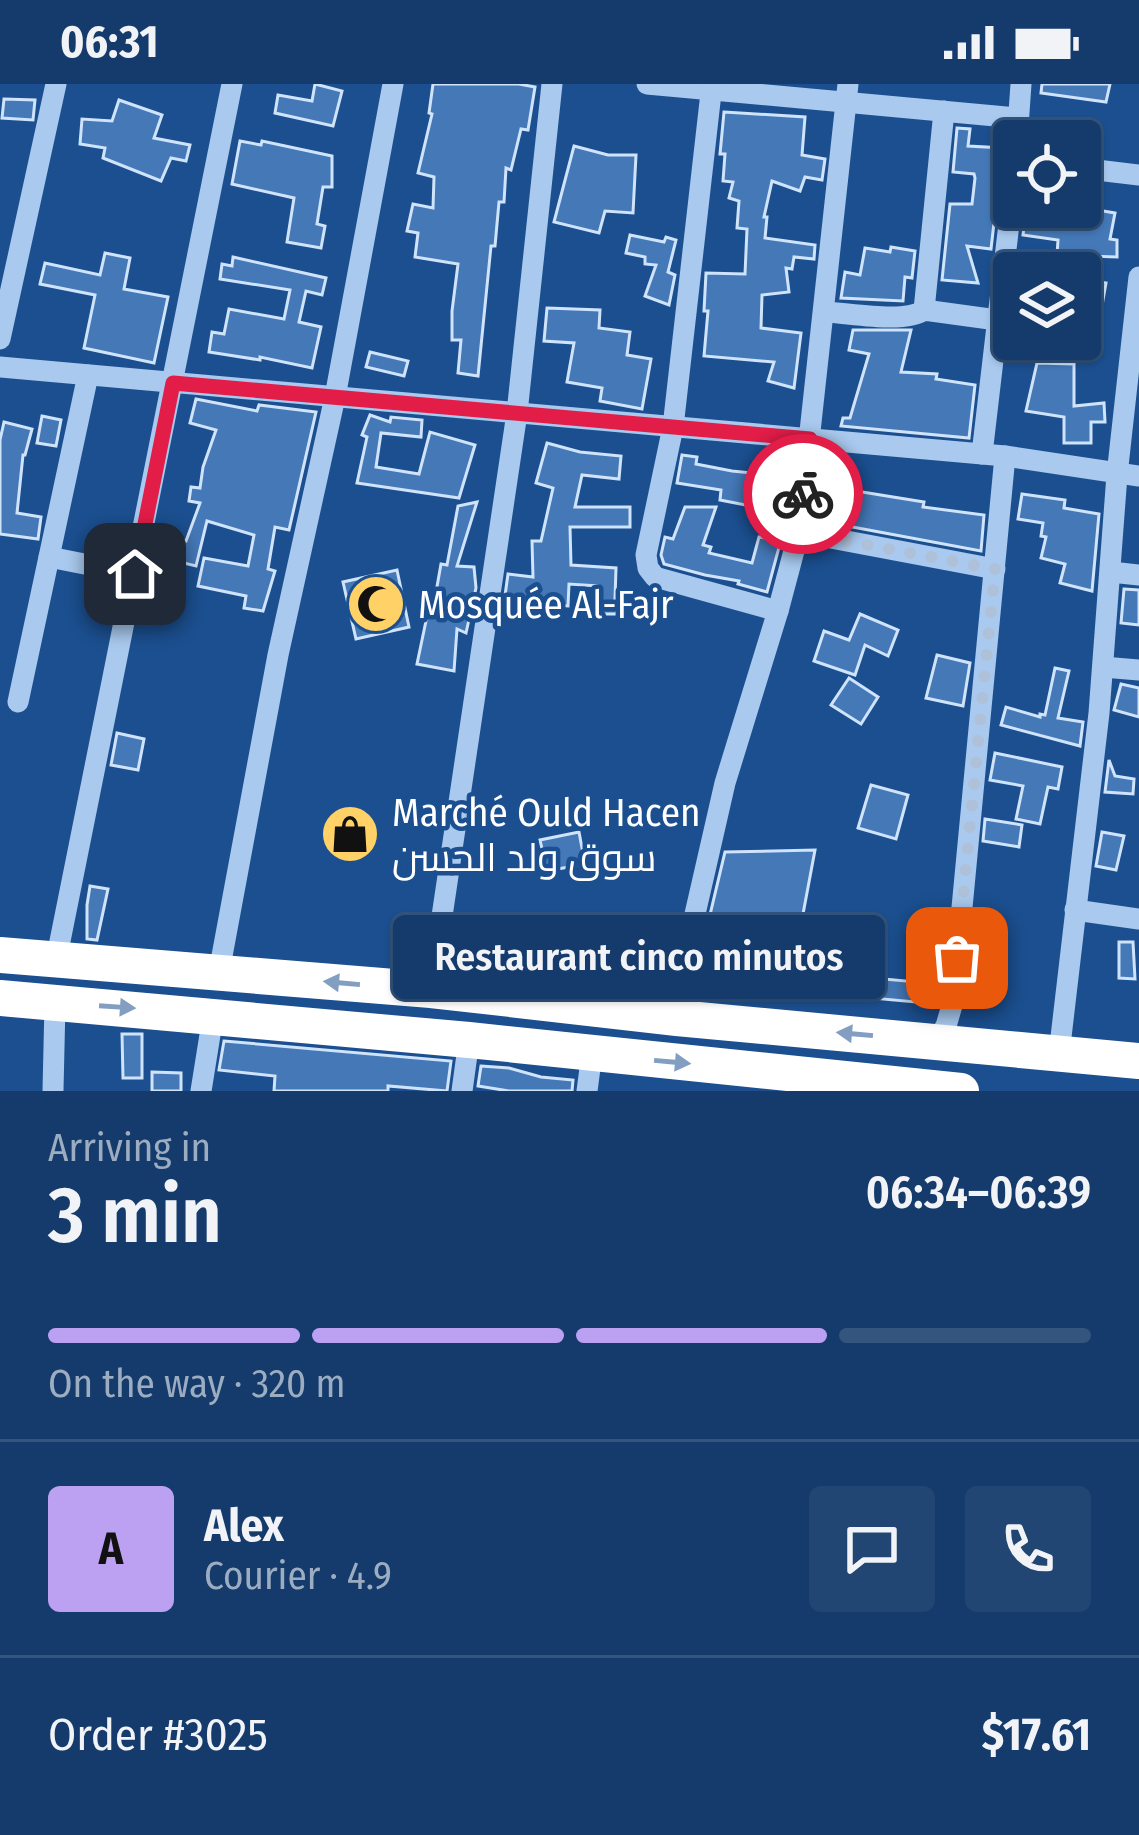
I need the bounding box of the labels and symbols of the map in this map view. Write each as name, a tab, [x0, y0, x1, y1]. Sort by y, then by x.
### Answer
courier	[743, 434, 863, 554]
pin	[84, 523, 186, 625]
mosque icon: Mosquée Al-Fajr	[345, 573, 407, 635]
place label: Mosquée Al-Fajr	[418, 582, 674, 628]
place label: Marché Ould Hacen سوق ولد الحسن	[392, 790, 701, 881]
shop icon: Marché Ould Hacen سوق ولد الحسن	[319, 803, 381, 865]
pin	[906, 907, 1008, 1009]
callout: Restaurant cinco minutos	[393, 916, 885, 1000]
one-way arrow	[323, 973, 360, 992]
one-way arrow	[99, 998, 136, 1017]
one-way arrow	[836, 1024, 873, 1043]
one-way arrow	[654, 1053, 691, 1072]

